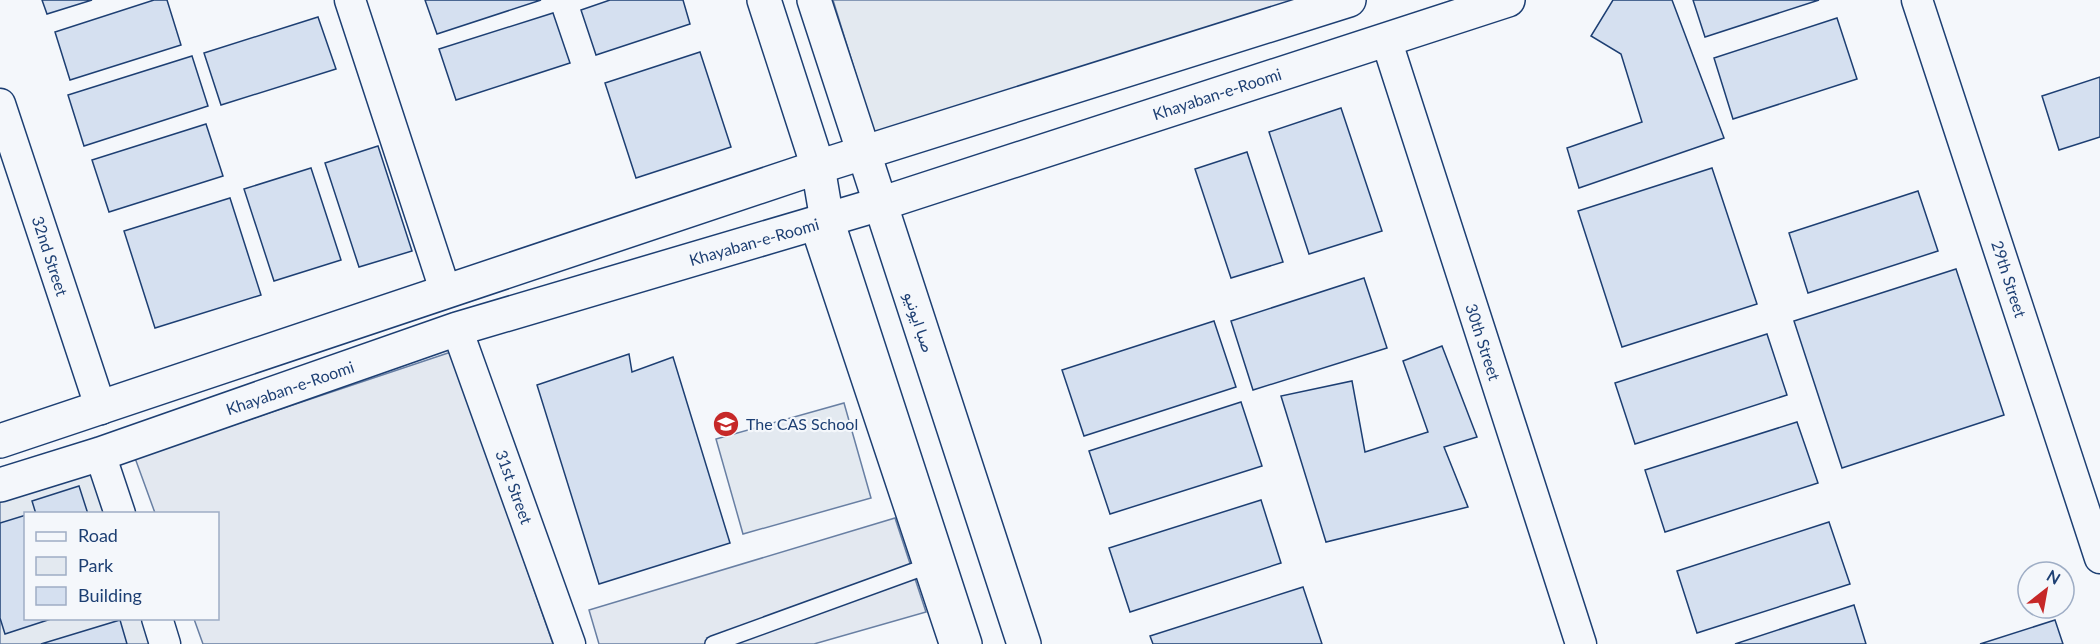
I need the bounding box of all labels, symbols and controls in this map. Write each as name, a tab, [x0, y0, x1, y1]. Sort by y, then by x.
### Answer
street label: Khayaban-e-Roomi	[1150, 64, 1284, 123]
street label: 32nd Street	[29, 214, 72, 298]
street label: Khayaban-e-Roomi	[687, 214, 821, 269]
street label: 29th Street	[1988, 238, 2031, 320]
street label: صبا ایونیو	[899, 289, 938, 355]
street label: 30th Street	[1462, 301, 1505, 383]
street label: Khayaban-e-Roomi	[223, 357, 356, 418]
school or university icon: The CAS School	[711, 409, 741, 439]
place label: The CAS School	[746, 414, 858, 433]
street label: 31st Street	[492, 447, 537, 527]
legend	[24, 512, 219, 620]
text: Road	[78, 524, 118, 546]
text: Park	[78, 554, 114, 576]
north arrow	[2016, 560, 2076, 620]
text: N	[2044, 565, 2064, 588]
text: Building	[78, 584, 142, 606]

